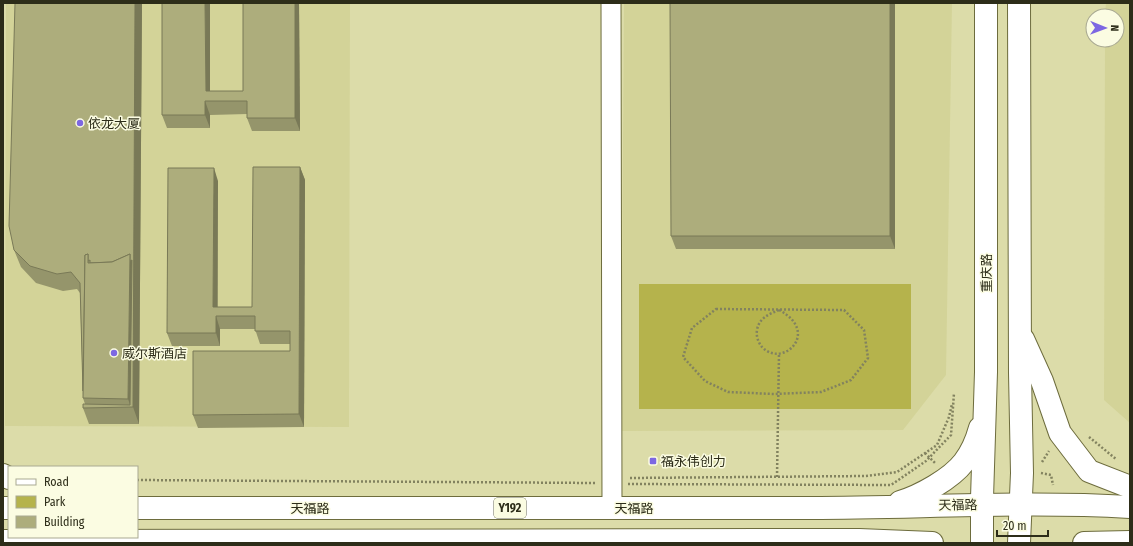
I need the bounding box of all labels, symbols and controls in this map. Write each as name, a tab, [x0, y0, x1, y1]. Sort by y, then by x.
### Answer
north arrow	[1085, 8, 1125, 48]
text: N	[1108, 25, 1121, 32]
place label: 依龙大厦	[88, 116, 140, 131]
marker: 依龙大厦	[75, 118, 85, 128]
street label: 重庆路	[979, 253, 994, 293]
place label: 威尔斯酒店	[122, 346, 187, 361]
marker: 威尔斯酒店	[109, 348, 119, 358]
place label: 福永伟创力	[661, 454, 726, 469]
marker: 福永伟创力	[648, 456, 658, 466]
legend	[8, 466, 138, 538]
text: Road	[44, 475, 69, 489]
text: Park	[44, 495, 66, 509]
street label: 天福路	[938, 497, 978, 513]
road number: Y192	[494, 498, 526, 518]
street label: 天福路	[290, 501, 330, 516]
street label: 天福路	[614, 501, 654, 516]
scale bar	[997, 512, 1048, 538]
text: Building	[44, 515, 85, 529]
text: 20 m	[1003, 519, 1027, 533]

